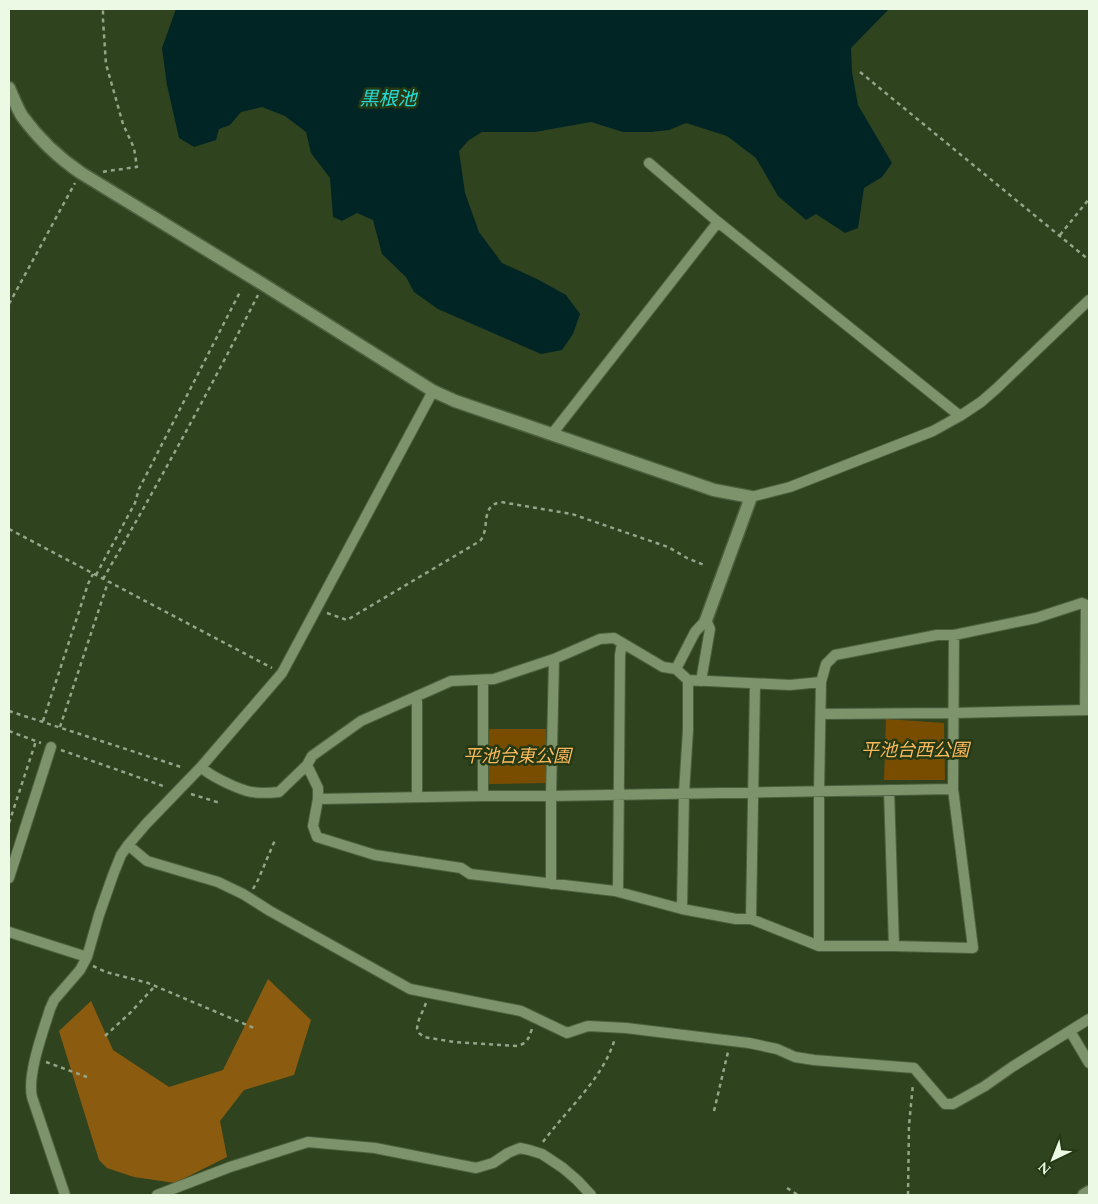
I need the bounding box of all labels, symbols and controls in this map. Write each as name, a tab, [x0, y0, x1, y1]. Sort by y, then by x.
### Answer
water label: 黒根池	[359, 85, 418, 114]
park label: 平池台西公園	[861, 737, 972, 764]
park label: 平池台東公園	[463, 743, 574, 770]
north arrow	[1028, 1134, 1078, 1184]
text: N	[1033, 1157, 1056, 1180]

